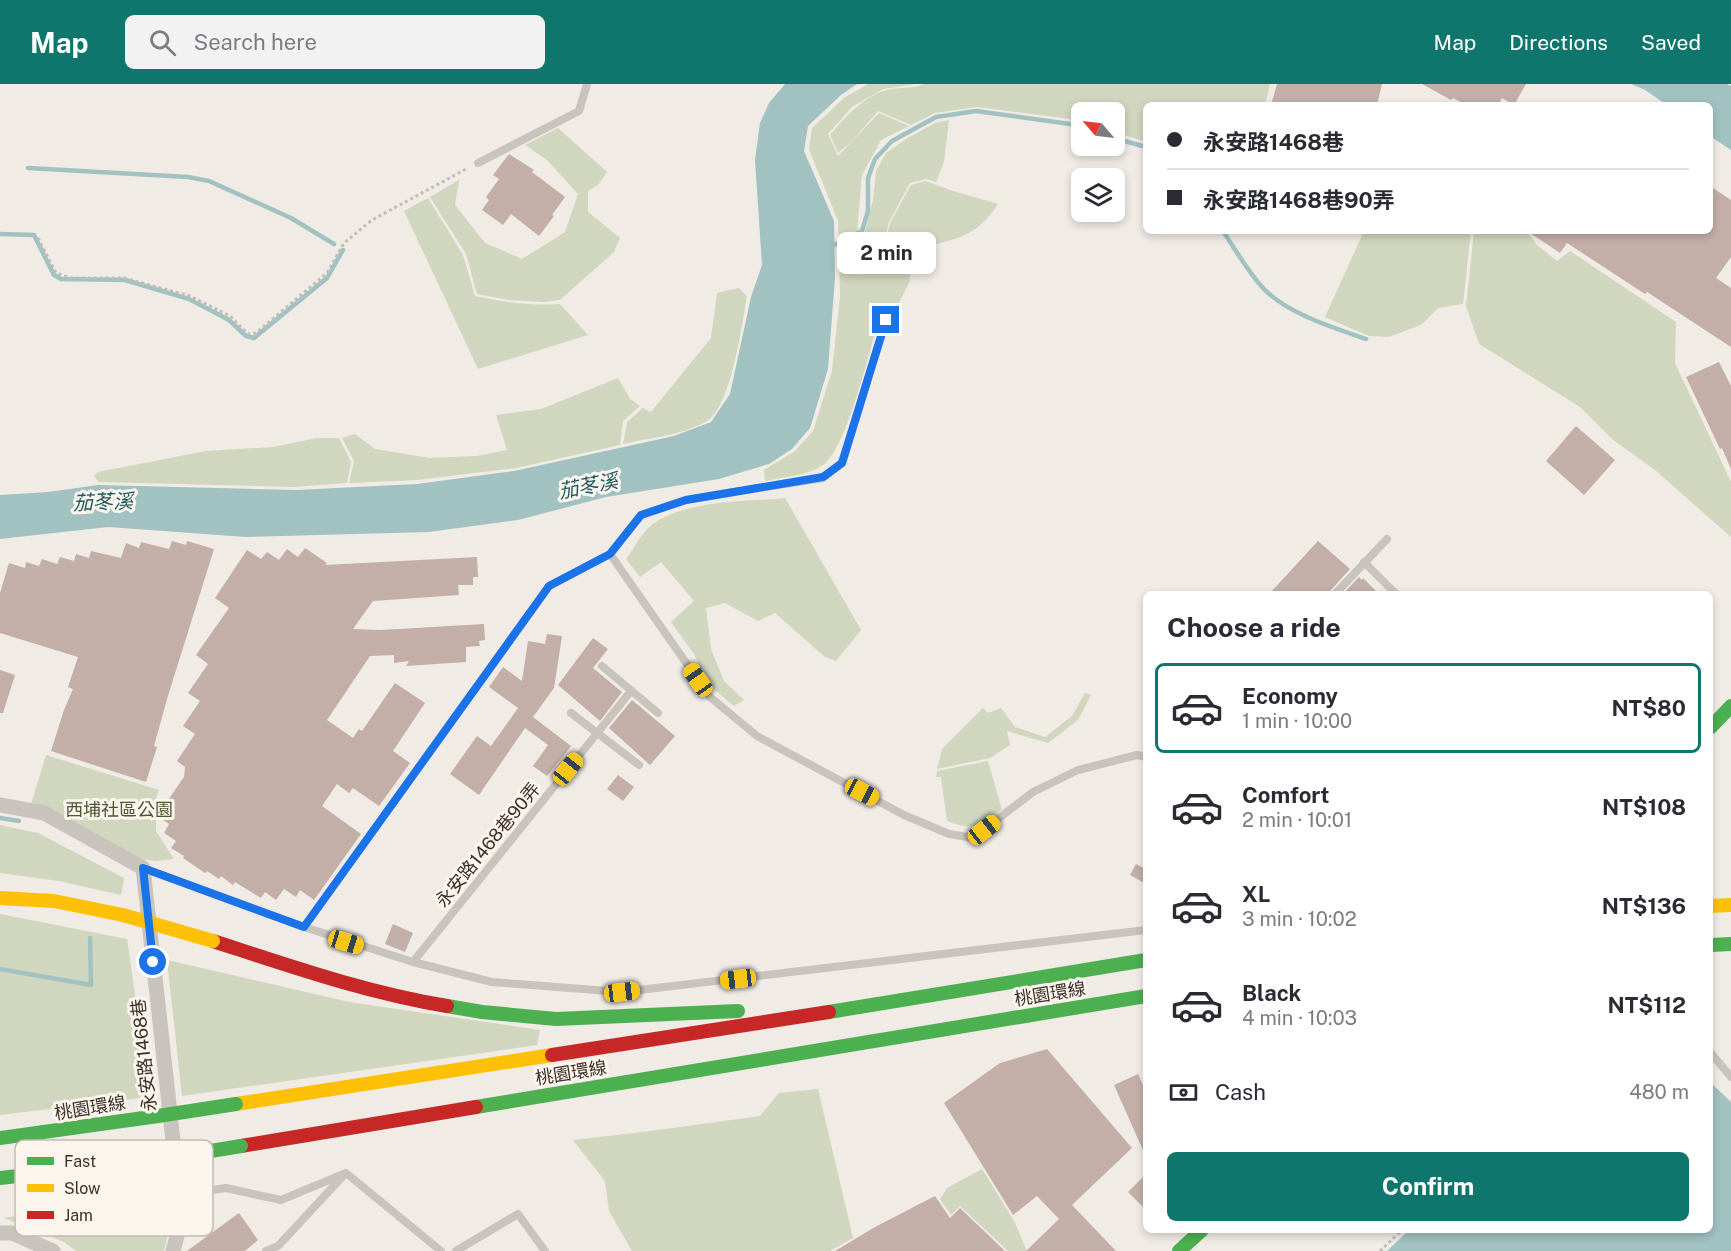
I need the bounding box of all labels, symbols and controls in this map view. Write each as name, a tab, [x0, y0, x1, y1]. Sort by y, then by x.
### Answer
search box	[125, 15, 545, 69]
text: Map	[30, 26, 89, 59]
icon: search	[146, 26, 179, 59]
text: Search here	[194, 29, 317, 55]
text: Map	[1434, 30, 1476, 55]
text: Directions	[1509, 30, 1608, 55]
text: Saved	[1641, 30, 1701, 55]
north arrow	[1071, 102, 1125, 156]
map controls	[1071, 102, 1125, 222]
text: 永安路1468巷	[1203, 129, 1344, 155]
button: layers	[1071, 168, 1125, 222]
text: 永安路1468巷90弄	[1203, 187, 1395, 213]
callout: 2 min	[836, 233, 936, 275]
text: 2 min	[860, 241, 913, 265]
route end	[872, 306, 899, 333]
water label: 茄苳溪	[556, 468, 623, 504]
water label: 茄苳溪	[73, 489, 136, 515]
text: Choose a ride	[1167, 611, 1341, 643]
car	[680, 660, 716, 700]
icon: car	[1170, 681, 1224, 735]
text: Economy	[1242, 683, 1338, 709]
text: NT$80	[1611, 695, 1686, 721]
text: 1 min · 10:00	[1242, 709, 1352, 733]
car	[550, 749, 586, 789]
car	[842, 776, 882, 808]
street label: 永安路1468巷90弄	[431, 778, 544, 911]
icon: car	[1170, 780, 1224, 834]
text: Comfort	[1242, 782, 1329, 808]
text: NT$108	[1602, 794, 1686, 820]
park label: 西埔社區公園	[65, 799, 173, 820]
text: 2 min · 10:01	[1242, 808, 1352, 832]
car	[964, 812, 1004, 848]
icon: car	[1170, 879, 1224, 933]
text: XL	[1242, 881, 1270, 907]
text: NT$136	[1602, 893, 1686, 919]
text: 3 min · 10:02	[1242, 907, 1357, 931]
car	[326, 928, 366, 956]
route start	[139, 948, 166, 975]
car	[719, 968, 757, 990]
street label: 桃園環線	[1013, 978, 1087, 1010]
icon: car	[1170, 978, 1224, 1032]
text: Black	[1242, 980, 1301, 1006]
car	[603, 981, 641, 1003]
text: NT$112	[1607, 992, 1686, 1018]
street label: 永安路1468巷	[127, 998, 160, 1113]
text: 4 min · 10:03	[1242, 1006, 1357, 1030]
street label: 桃園環線	[534, 1057, 608, 1089]
icon: cash	[1167, 1076, 1200, 1109]
text: Cash	[1215, 1079, 1266, 1105]
text: 480 m	[1629, 1080, 1689, 1104]
street label: 桃園環線	[53, 1092, 127, 1124]
legend	[15, 1140, 213, 1236]
text: Fast	[64, 1152, 96, 1171]
button: Confirm	[1167, 1152, 1689, 1221]
text: Slow	[64, 1179, 101, 1198]
text: Jam	[64, 1206, 93, 1225]

